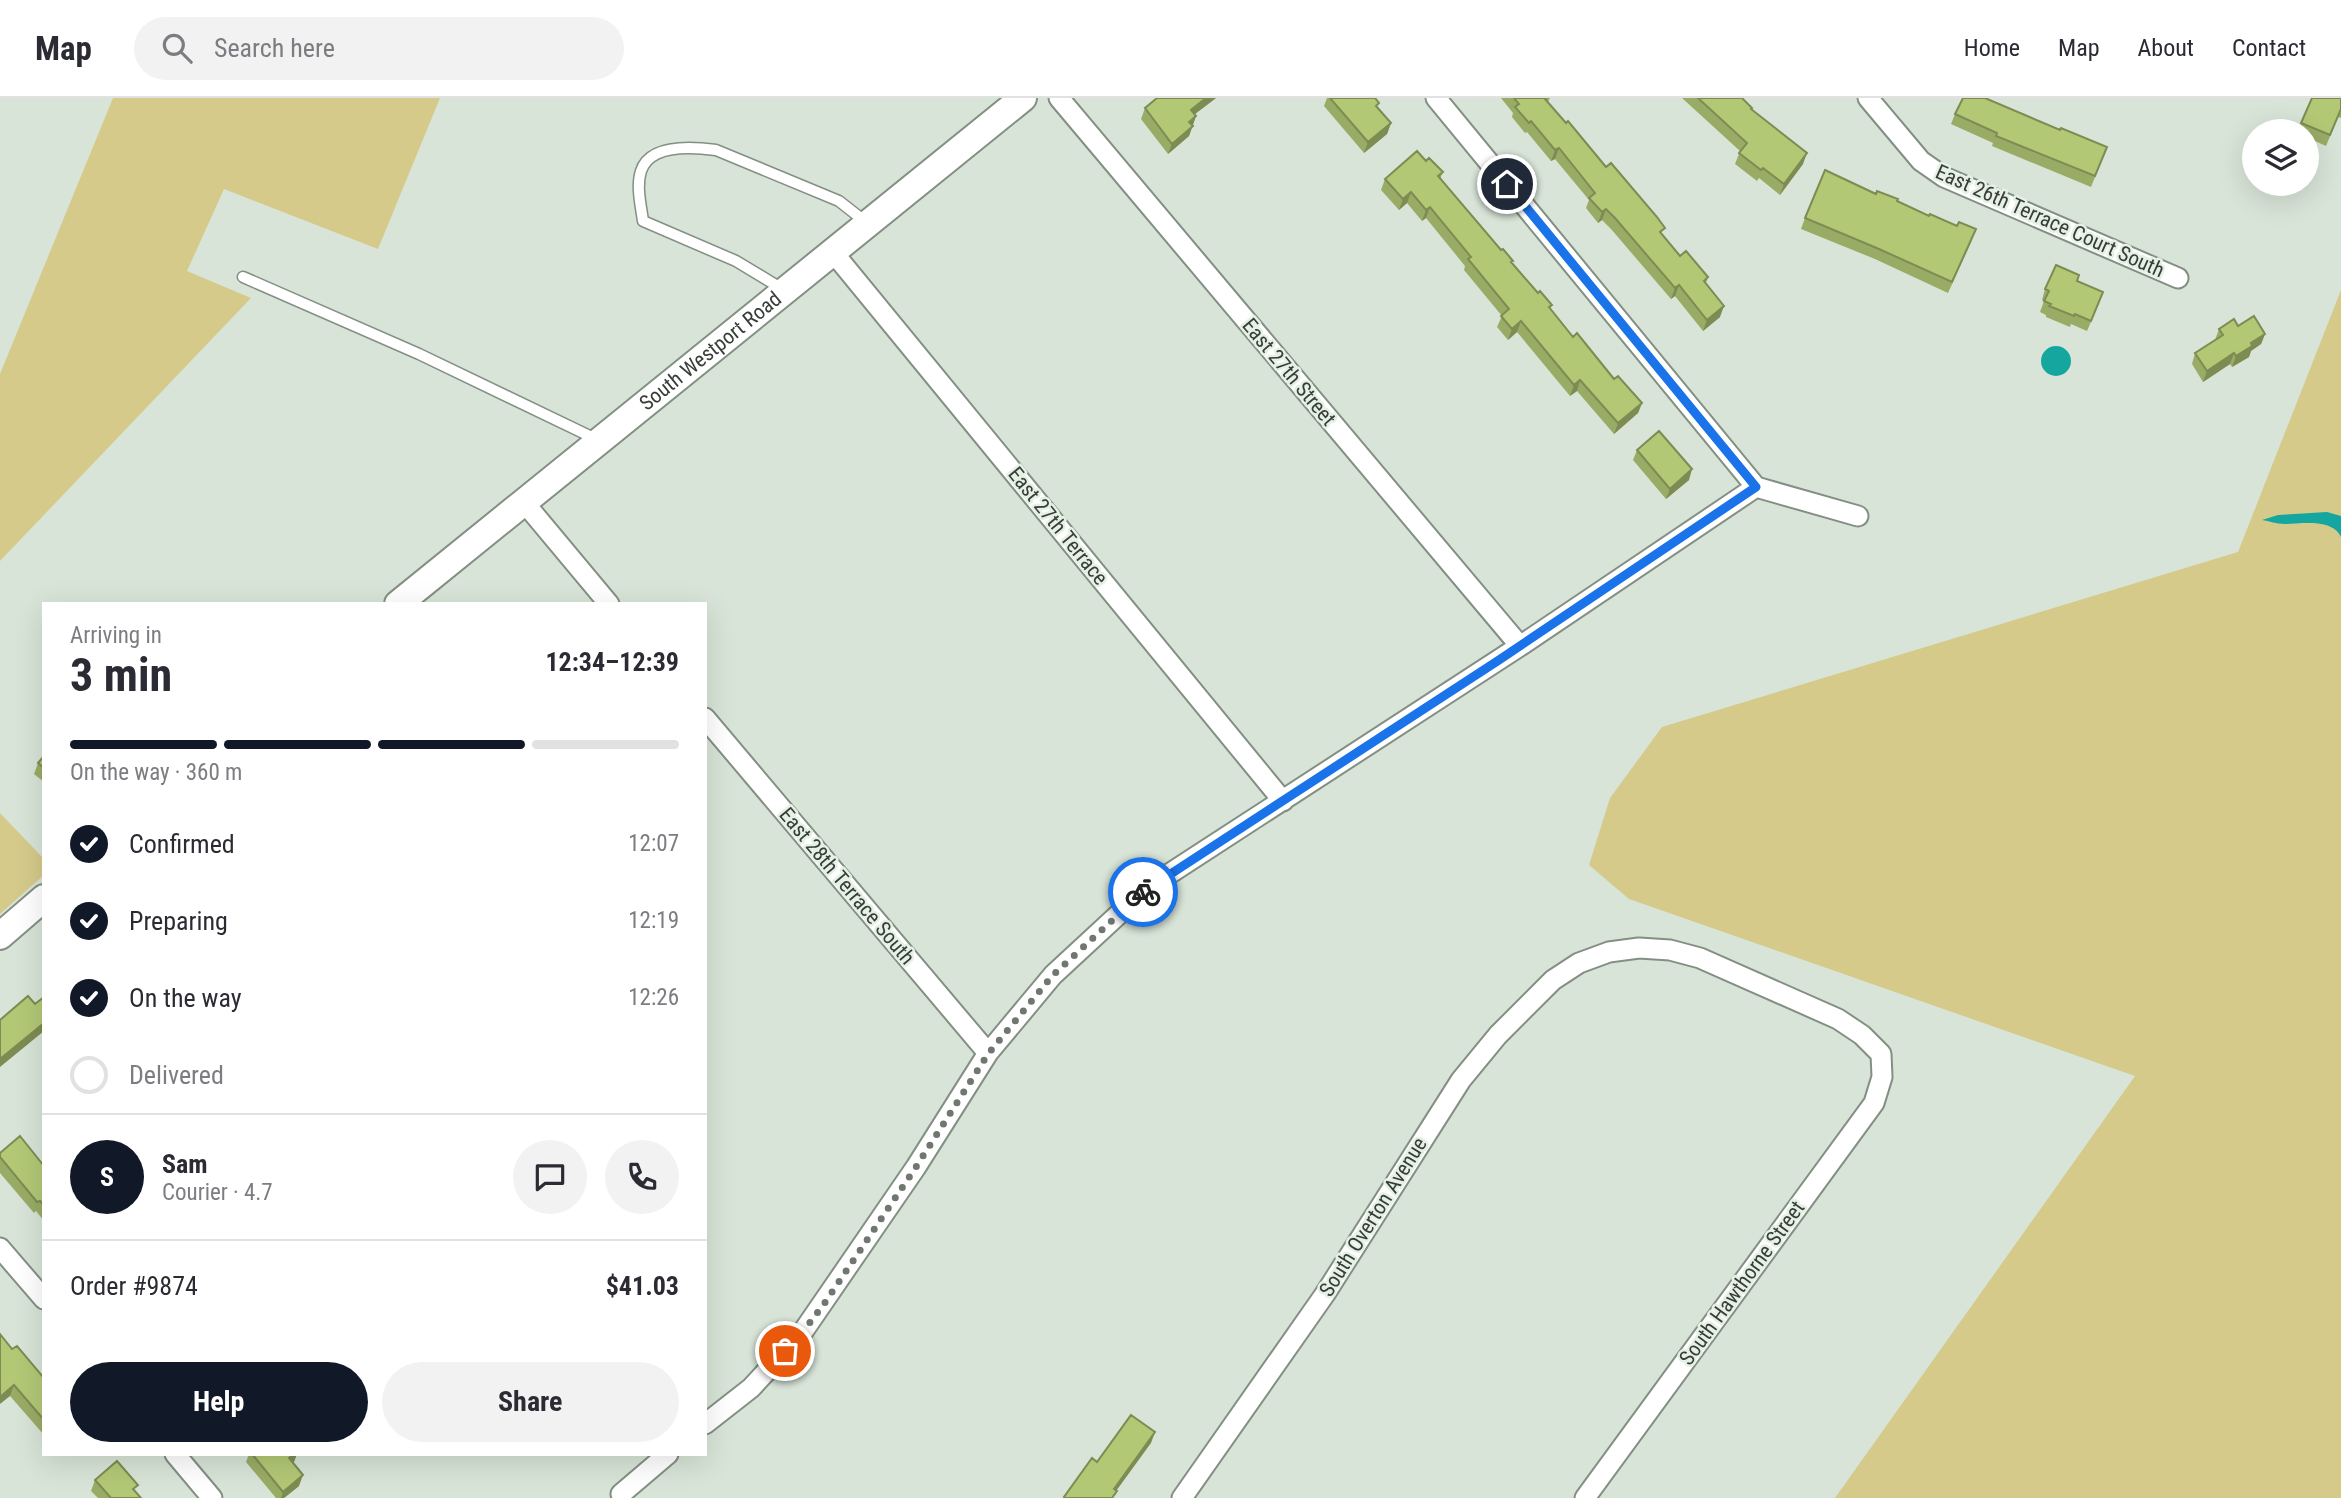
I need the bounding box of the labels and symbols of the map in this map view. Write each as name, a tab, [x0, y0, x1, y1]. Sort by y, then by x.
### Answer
pin	[1477, 154, 1537, 214]
street label: East 26th Terrace Court South	[1932, 160, 2168, 282]
street label: South Westport Road	[635, 287, 786, 415]
street label: East 27th Street	[1237, 314, 1341, 430]
street label: East 27th Terrace	[1003, 462, 1113, 590]
street label: East 28th Terrace South	[774, 803, 920, 969]
courier	[1108, 857, 1178, 927]
street label: South Overton Avenue	[1314, 1133, 1432, 1301]
street label: South Hawthorne Street	[1674, 1196, 1810, 1370]
pin	[755, 1321, 815, 1381]

